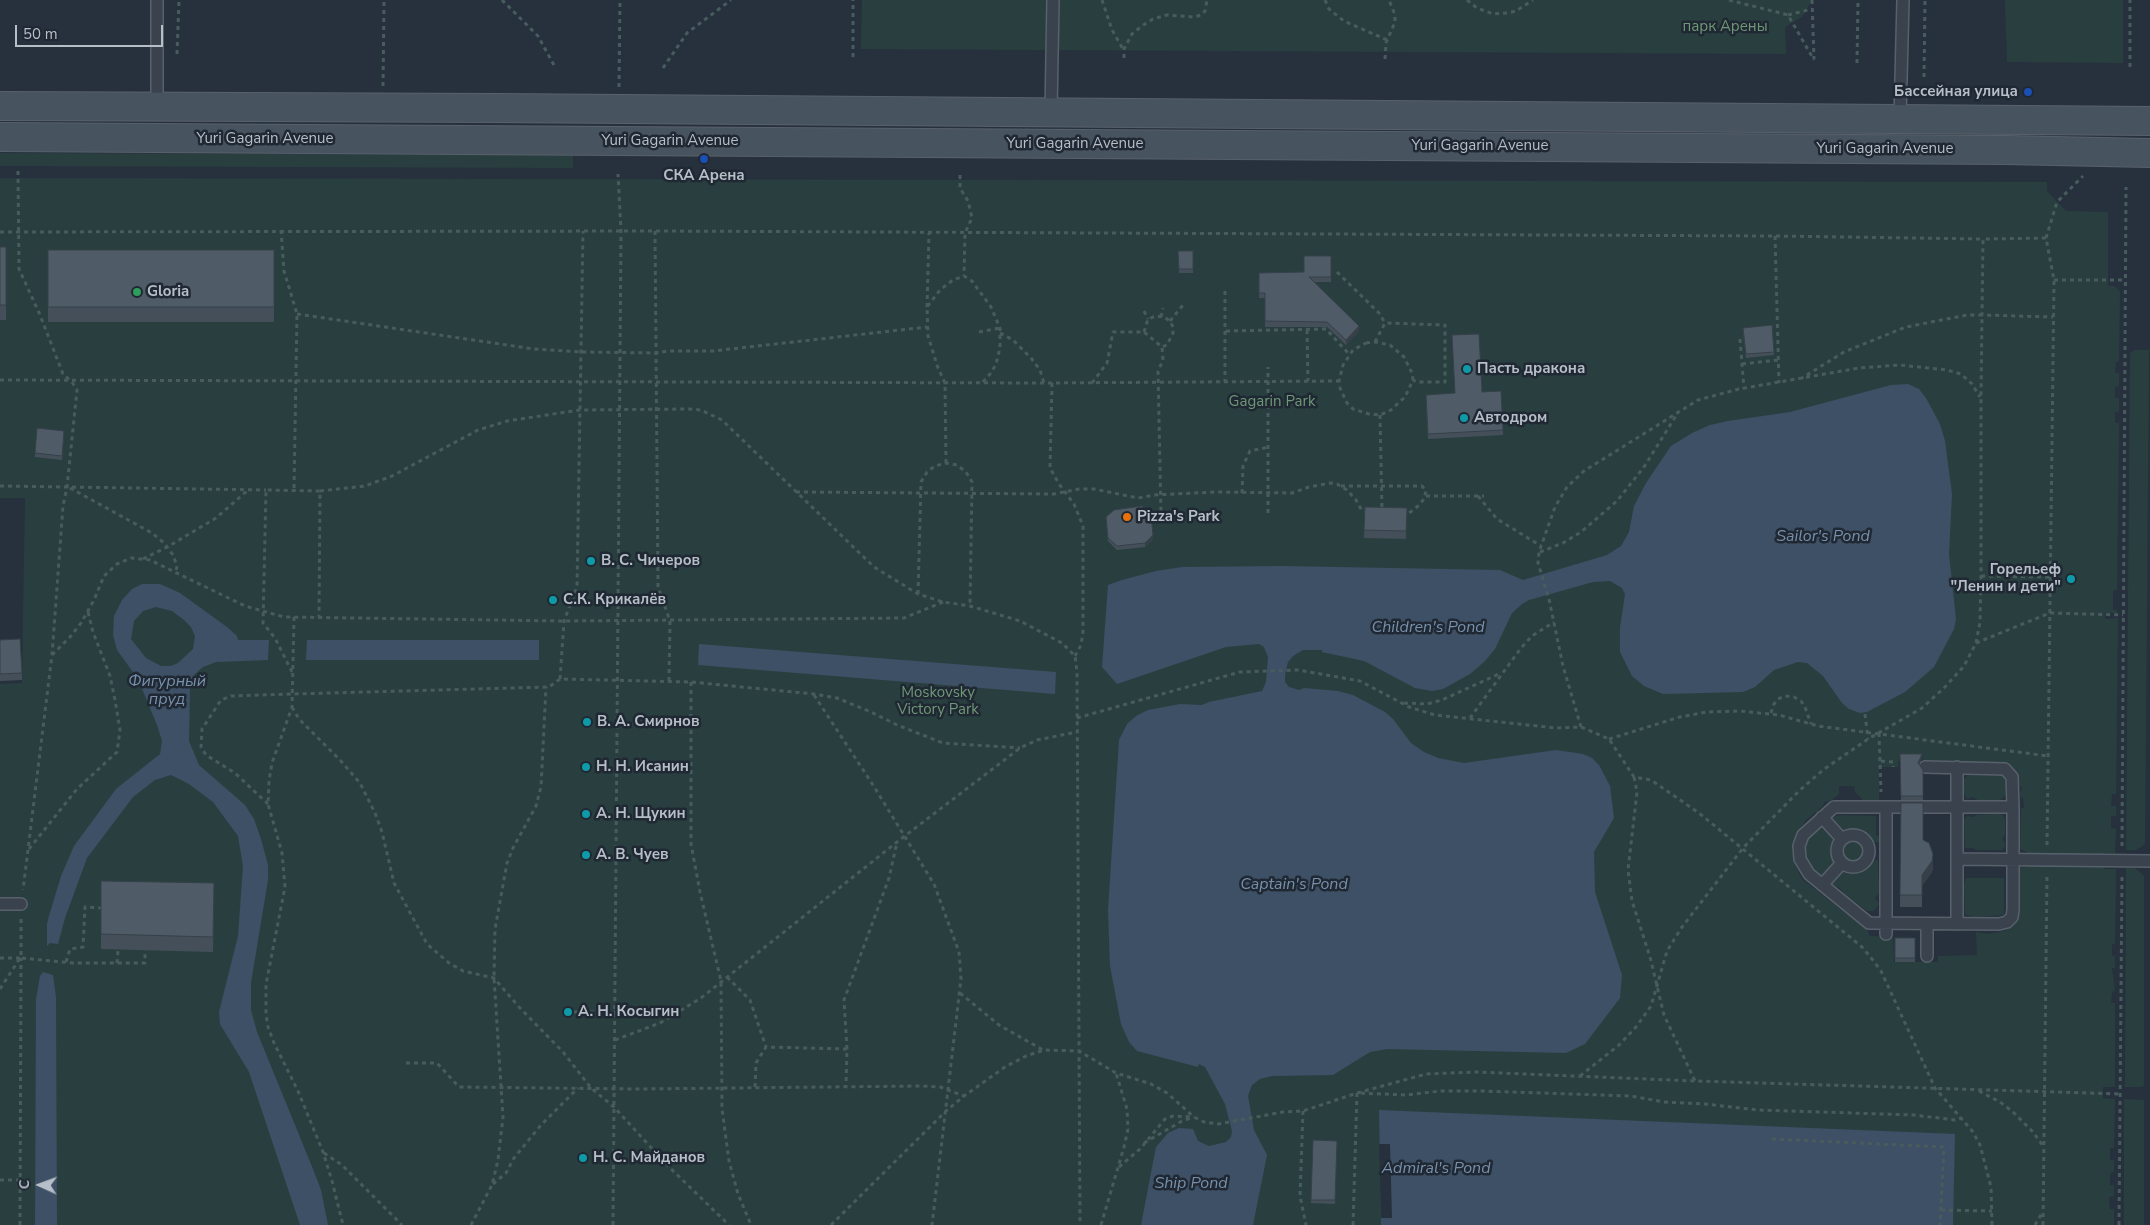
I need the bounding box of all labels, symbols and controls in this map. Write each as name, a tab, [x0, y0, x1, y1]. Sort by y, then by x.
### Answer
scale bar	[18, 15, 165, 47]
park label: парк Арены	[1682, 18, 1768, 36]
text: 50 m	[23, 24, 58, 44]
place label: Бассейная улица	[1894, 83, 2018, 101]
marker: Бассейная улица	[2022, 86, 2034, 98]
street label: Yuri Gagarin Avenue	[197, 130, 333, 148]
street label: Yuri Gagarin Avenue	[602, 132, 738, 150]
street label: Yuri Gagarin Avenue	[1007, 135, 1143, 153]
street label: Yuri Gagarin Avenue	[1412, 137, 1548, 155]
street label: Yuri Gagarin Avenue	[1817, 140, 1953, 158]
marker: СКА Арена	[698, 153, 710, 165]
place label: СКА Арена	[663, 167, 745, 185]
place label: Gloria	[147, 283, 189, 301]
marker: Gloria	[131, 286, 143, 298]
place label: Пасть дракона	[1477, 360, 1585, 378]
marker: Пасть дракона	[1461, 363, 1473, 375]
park label: Gagarin Park	[1229, 393, 1315, 411]
place label: Автодром	[1474, 409, 1547, 427]
marker: Автодром	[1458, 412, 1470, 424]
place label: Pizza's Park	[1137, 508, 1220, 526]
marker: Pizza's Park	[1121, 511, 1133, 523]
water label: Sailor's Pond	[1776, 527, 1870, 547]
place label: В. С. Чичеров	[601, 552, 700, 570]
marker: В. С. Чичеров	[585, 555, 597, 567]
place label: Горельеф "Ленин и дети"	[1951, 561, 2061, 596]
marker: Горельеф "Ленин и дети"	[2065, 573, 2077, 585]
place label: С.К. Крикалёв	[563, 591, 666, 609]
marker: С.К. Крикалёв	[547, 594, 559, 606]
water label: Children's Pond	[1371, 618, 1485, 638]
water label: Фигурный пруд	[128, 672, 206, 710]
park label: Moskovsky Victory Park	[897, 684, 979, 719]
place label: В. А. Смирнов	[597, 713, 699, 731]
marker: В. А. Смирнов	[581, 716, 593, 728]
place label: Н. Н. Исанин	[596, 758, 689, 776]
marker: Н. Н. Исанин	[580, 761, 592, 773]
place label: А. Н. Щукин	[596, 805, 686, 823]
marker: А. Н. Щукин	[580, 808, 592, 820]
place label: А. В. Чуев	[596, 846, 668, 864]
marker: А. В. Чуев	[580, 849, 592, 861]
water label: Captain's Pond	[1240, 875, 1348, 895]
place label: А. Н. Косыгин	[578, 1003, 679, 1021]
marker: А. Н. Косыгин	[562, 1006, 574, 1018]
place label: Н. С. Майданов	[593, 1149, 705, 1167]
marker: Н. С. Майданов	[577, 1152, 589, 1164]
water label: Admiral's Pond	[1381, 1159, 1491, 1179]
north arrow	[15, 1160, 65, 1210]
water label: Ship Pond	[1154, 1174, 1228, 1194]
text: С	[15, 1179, 34, 1190]

